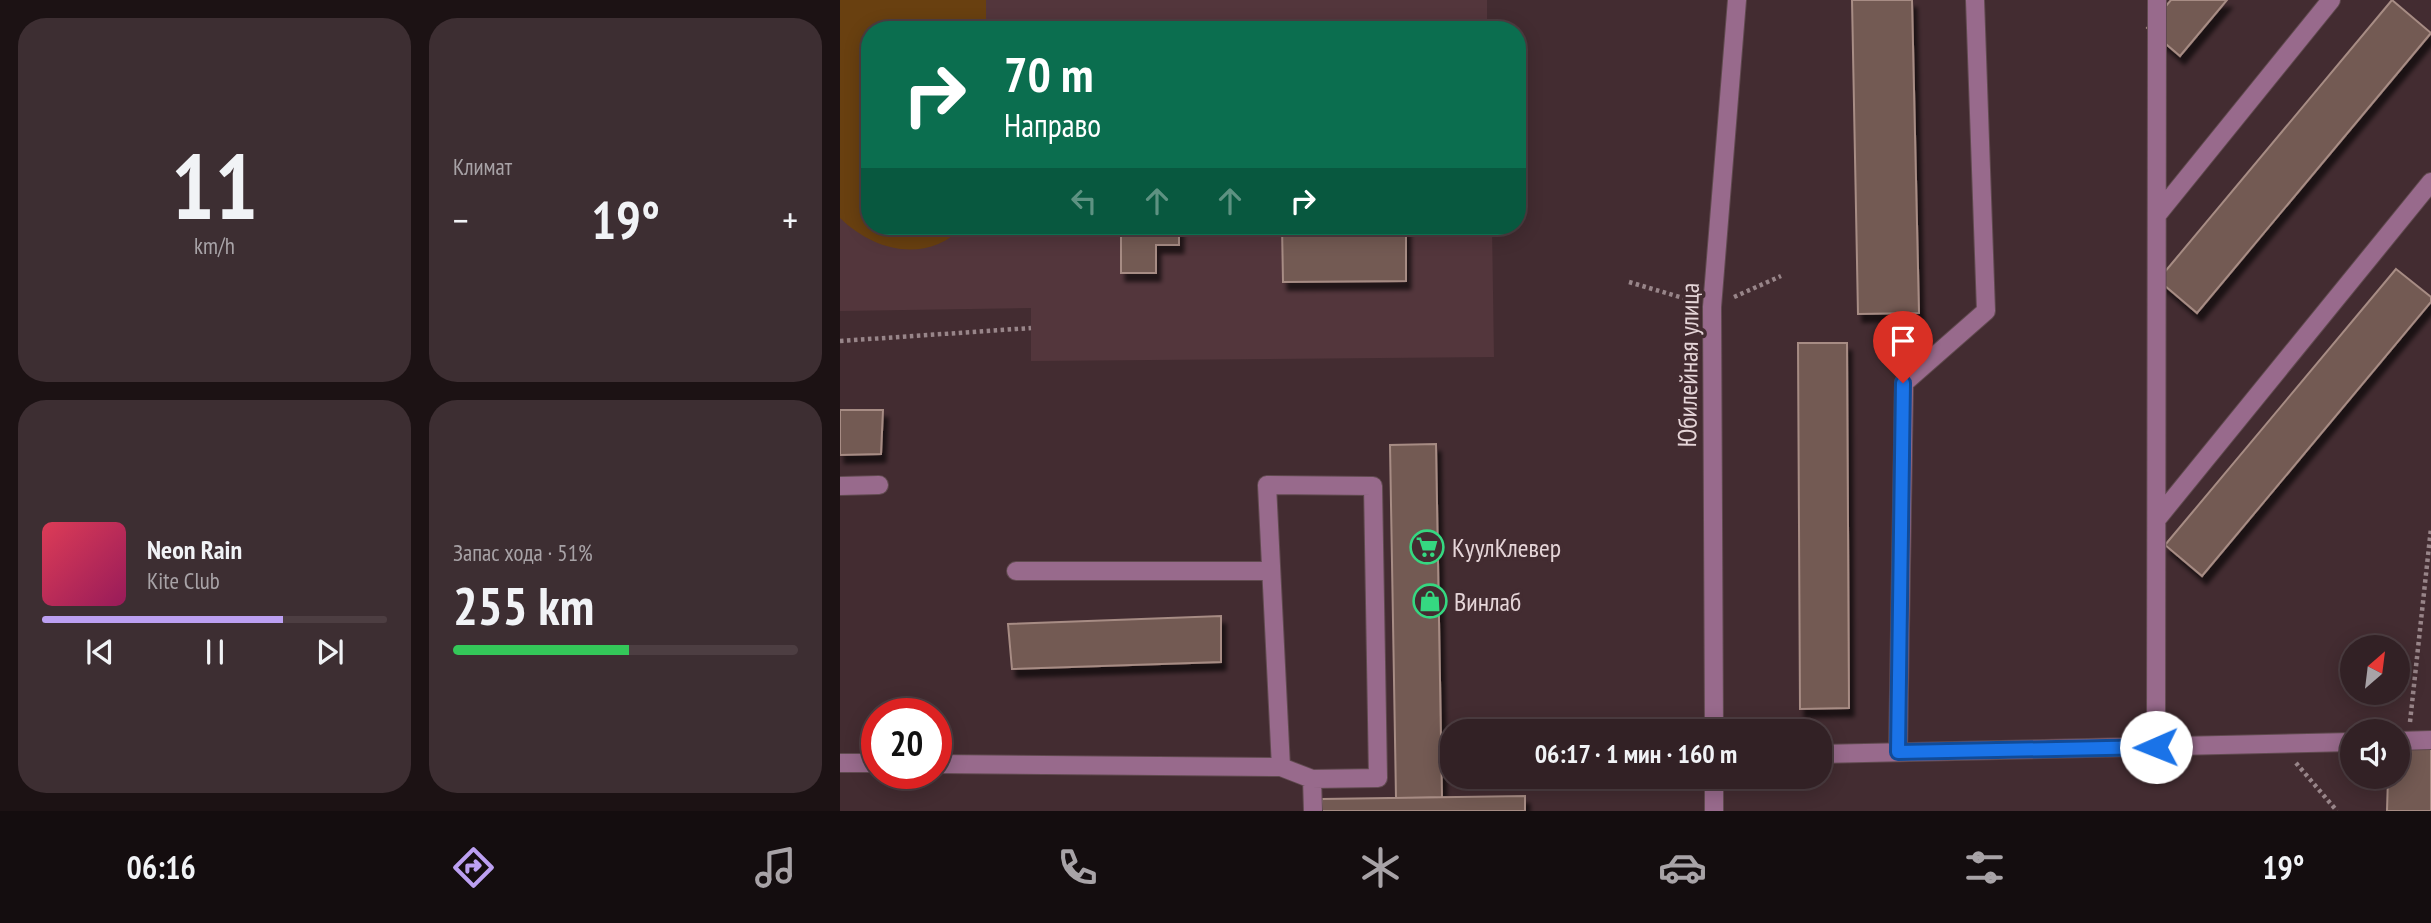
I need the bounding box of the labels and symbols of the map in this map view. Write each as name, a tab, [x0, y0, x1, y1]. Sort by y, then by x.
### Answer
street label: Юбилейная улица	[1670, 282, 1706, 448]
pin	[1873, 311, 1933, 383]
supermarket icon: КуулКлевер	[1408, 528, 1446, 566]
place label: КуулКлевер	[1452, 531, 1561, 564]
shop icon: Винлаб	[1411, 582, 1449, 620]
place label: Винлаб	[1454, 585, 1521, 618]
north arrow	[2340, 635, 2410, 705]
speed limit sign: 20	[861, 698, 952, 789]
position arrow	[2119, 710, 2193, 784]

